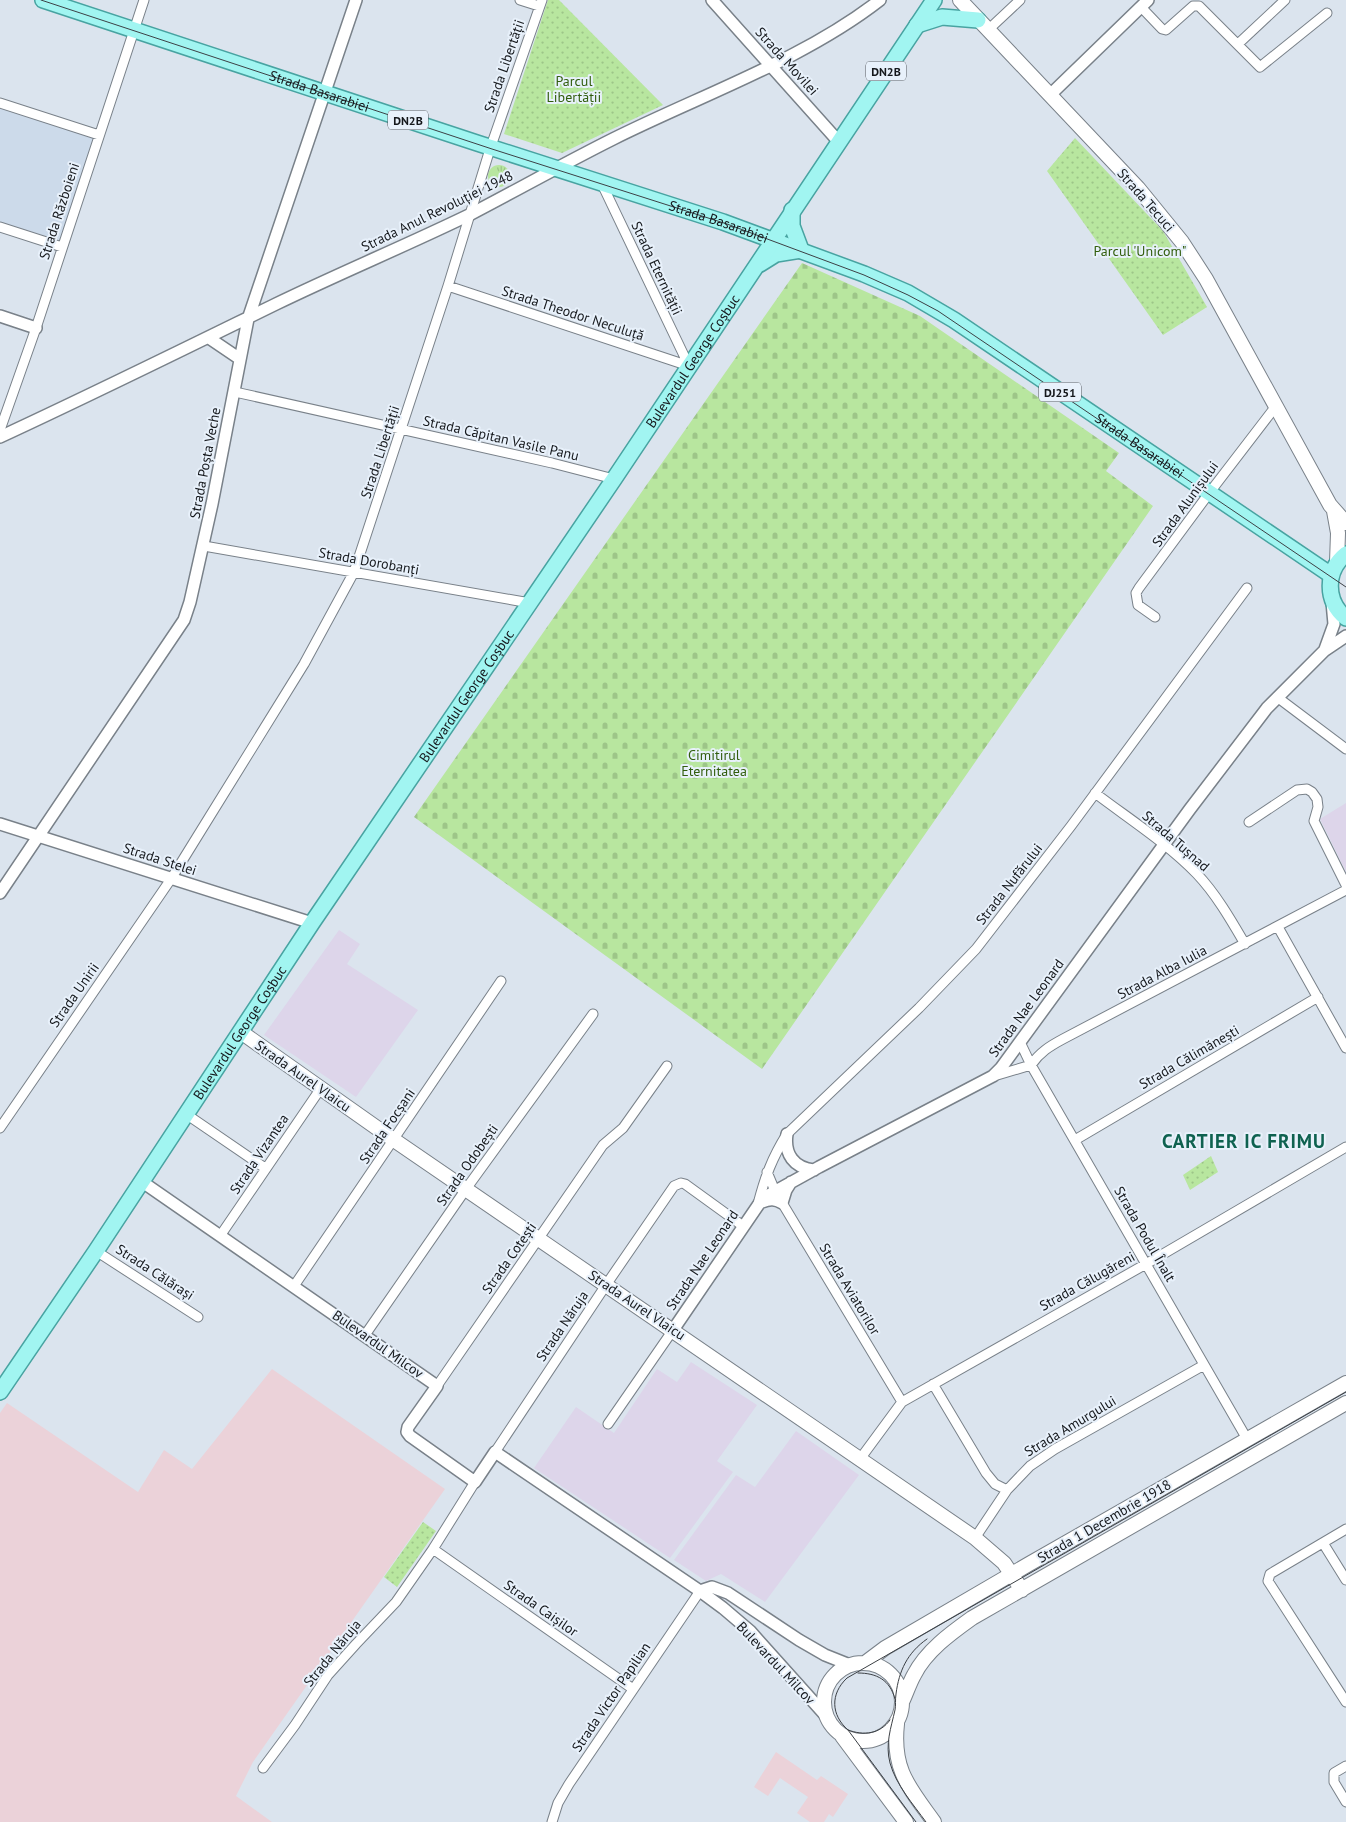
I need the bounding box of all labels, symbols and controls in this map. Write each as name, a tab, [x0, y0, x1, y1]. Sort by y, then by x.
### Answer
street label: Strada Libertății	[480, 17, 528, 115]
street label: Strada Movilei	[752, 23, 822, 99]
road number: DN2B	[866, 61, 906, 80]
street label: Strada Basarabiei	[267, 66, 372, 116]
park label: Parcul Libertății	[547, 72, 601, 106]
road number: DN2B	[388, 110, 428, 130]
street label: Strada Războieni	[35, 160, 83, 262]
street label: Strada Tecuci	[1113, 164, 1179, 236]
street label: Strada Anul Revoluției 1948	[358, 166, 516, 256]
street label: Strada Basarabiei	[667, 196, 771, 247]
street label: Strada Eternității	[627, 218, 687, 318]
park label: Parcul 'Unicom"	[1094, 242, 1186, 260]
street label: Strada Theodor Neculuță	[500, 281, 647, 345]
street label: Bulevardul George Coșbuc	[642, 291, 744, 431]
road number: DJ251	[1039, 382, 1081, 402]
street label: Strada Libertății	[356, 403, 404, 501]
street label: Strada Poșta Veche	[185, 406, 225, 520]
street label: Strada Basarabiei	[1091, 409, 1188, 482]
street label: Strada Căpitan Vasile Panu	[421, 411, 581, 465]
street label: Strada Alunișului	[1148, 458, 1222, 550]
street label: Strada Dorobanți	[317, 543, 421, 579]
street label: Bulevardul George Coșbuc	[415, 626, 518, 766]
park label: Cimitirul Eternitatea	[681, 746, 747, 780]
street label: Strada Tușnad	[1139, 807, 1213, 875]
street label: Strada Stelei	[121, 839, 199, 879]
street label: Strada Nufărului	[972, 840, 1046, 928]
street label: Strada Alba Iulia	[1114, 941, 1210, 1003]
street label: Strada Nae Leonard	[984, 955, 1068, 1061]
street label: Strada Unirii	[45, 959, 103, 1031]
street label: Bulevardul George Coșbuc	[189, 962, 290, 1103]
street label: Strada Călimănești	[1136, 1021, 1242, 1093]
street label: Strada Aurel Vlaicu	[251, 1036, 355, 1116]
street label: Strada Focșani	[355, 1085, 419, 1167]
street label: Strada Vizantea	[226, 1110, 292, 1198]
street label: Strada Odobești	[432, 1121, 502, 1209]
district label: CARTIER IC FRIMU	[1162, 1129, 1326, 1153]
street label: Strada Podul Înalt	[1110, 1183, 1180, 1285]
street label: Strada Nae Leonard	[662, 1206, 742, 1314]
street label: Strada Cotești	[478, 1219, 540, 1297]
street label: Strada Călărași	[113, 1240, 197, 1304]
street label: Strada Aviatorilor	[816, 1240, 885, 1338]
street label: Strada Călugăreni	[1036, 1247, 1138, 1315]
street label: Strada Aurel Vlaicu	[585, 1266, 689, 1344]
street label: Strada Năruja	[532, 1287, 592, 1365]
street label: Bulevardul Milcov	[329, 1306, 427, 1382]
street label: Strada Amurgului	[1021, 1392, 1119, 1460]
street label: Strada 1 Decembrie 1918	[1034, 1475, 1174, 1567]
street label: Strada Caișilor	[500, 1576, 582, 1640]
street label: Strada Năruja	[299, 1616, 365, 1690]
street label: Bulevardul Milcov	[733, 1618, 819, 1708]
street label: Strada Victor Papilian	[568, 1639, 654, 1755]

